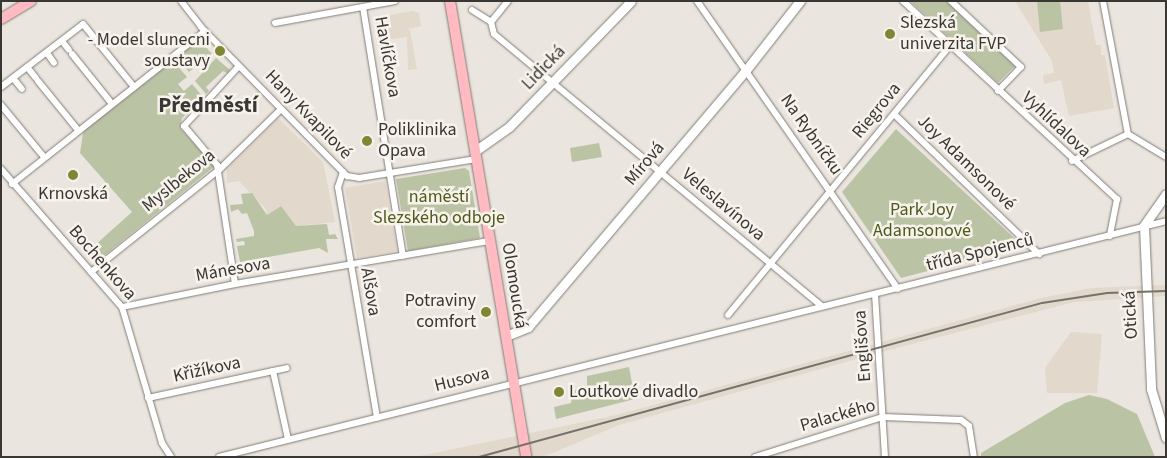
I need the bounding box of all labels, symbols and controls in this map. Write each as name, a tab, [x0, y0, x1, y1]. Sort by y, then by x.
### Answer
place label: Slezská univerzita FVP	[900, 13, 1006, 56]
street label: Havlíčkova	[369, 15, 405, 99]
marker: Slezská univerzita FVP	[884, 28, 896, 40]
place label: - Model slunecni soustavy	[88, 30, 210, 72]
street label: Lidická	[518, 41, 570, 95]
marker: - Model slunecni soustavy	[214, 45, 226, 57]
street label: Hany Kvapilové	[260, 66, 356, 164]
street label: Riegrova	[848, 79, 906, 143]
street label: Vyhlídalova	[1017, 88, 1095, 162]
street label: Na Rybníčku	[775, 90, 847, 180]
district label: Předměstí	[158, 93, 258, 119]
street label: Joy Adamsonové	[912, 111, 1020, 215]
place label: Poliklinika Opava	[378, 120, 457, 162]
marker: Poliklinika Opava	[360, 134, 374, 148]
street label: Mírová	[621, 138, 669, 190]
street label: Myslbekova	[138, 145, 220, 217]
street label: Veleslavínova	[677, 164, 769, 246]
marker: Krnovská	[67, 169, 79, 181]
place label: Krnovská	[38, 183, 108, 205]
park label: náměstí Slezského odboje	[373, 187, 505, 230]
park label: Park Joy Adamsonové	[873, 200, 971, 242]
street label: Bochenkova	[64, 221, 140, 305]
street label: třída Spojenců	[924, 229, 1036, 277]
street label: Olomoucká	[497, 241, 531, 331]
street label: Mánesova	[194, 253, 272, 287]
street label: Alšova	[355, 266, 385, 318]
street label: Otická	[1119, 290, 1143, 340]
place label: Potraviny comfort	[405, 291, 476, 334]
marker: Potraviny comfort	[480, 306, 492, 318]
street label: Englišova	[850, 309, 876, 383]
street label: Křižíkova	[171, 352, 243, 388]
street label: Husova	[432, 363, 492, 397]
place label: Loutkové divadlo	[569, 381, 698, 403]
marker: Loutkové divadlo	[553, 386, 565, 398]
street label: Palackého	[798, 395, 878, 437]

